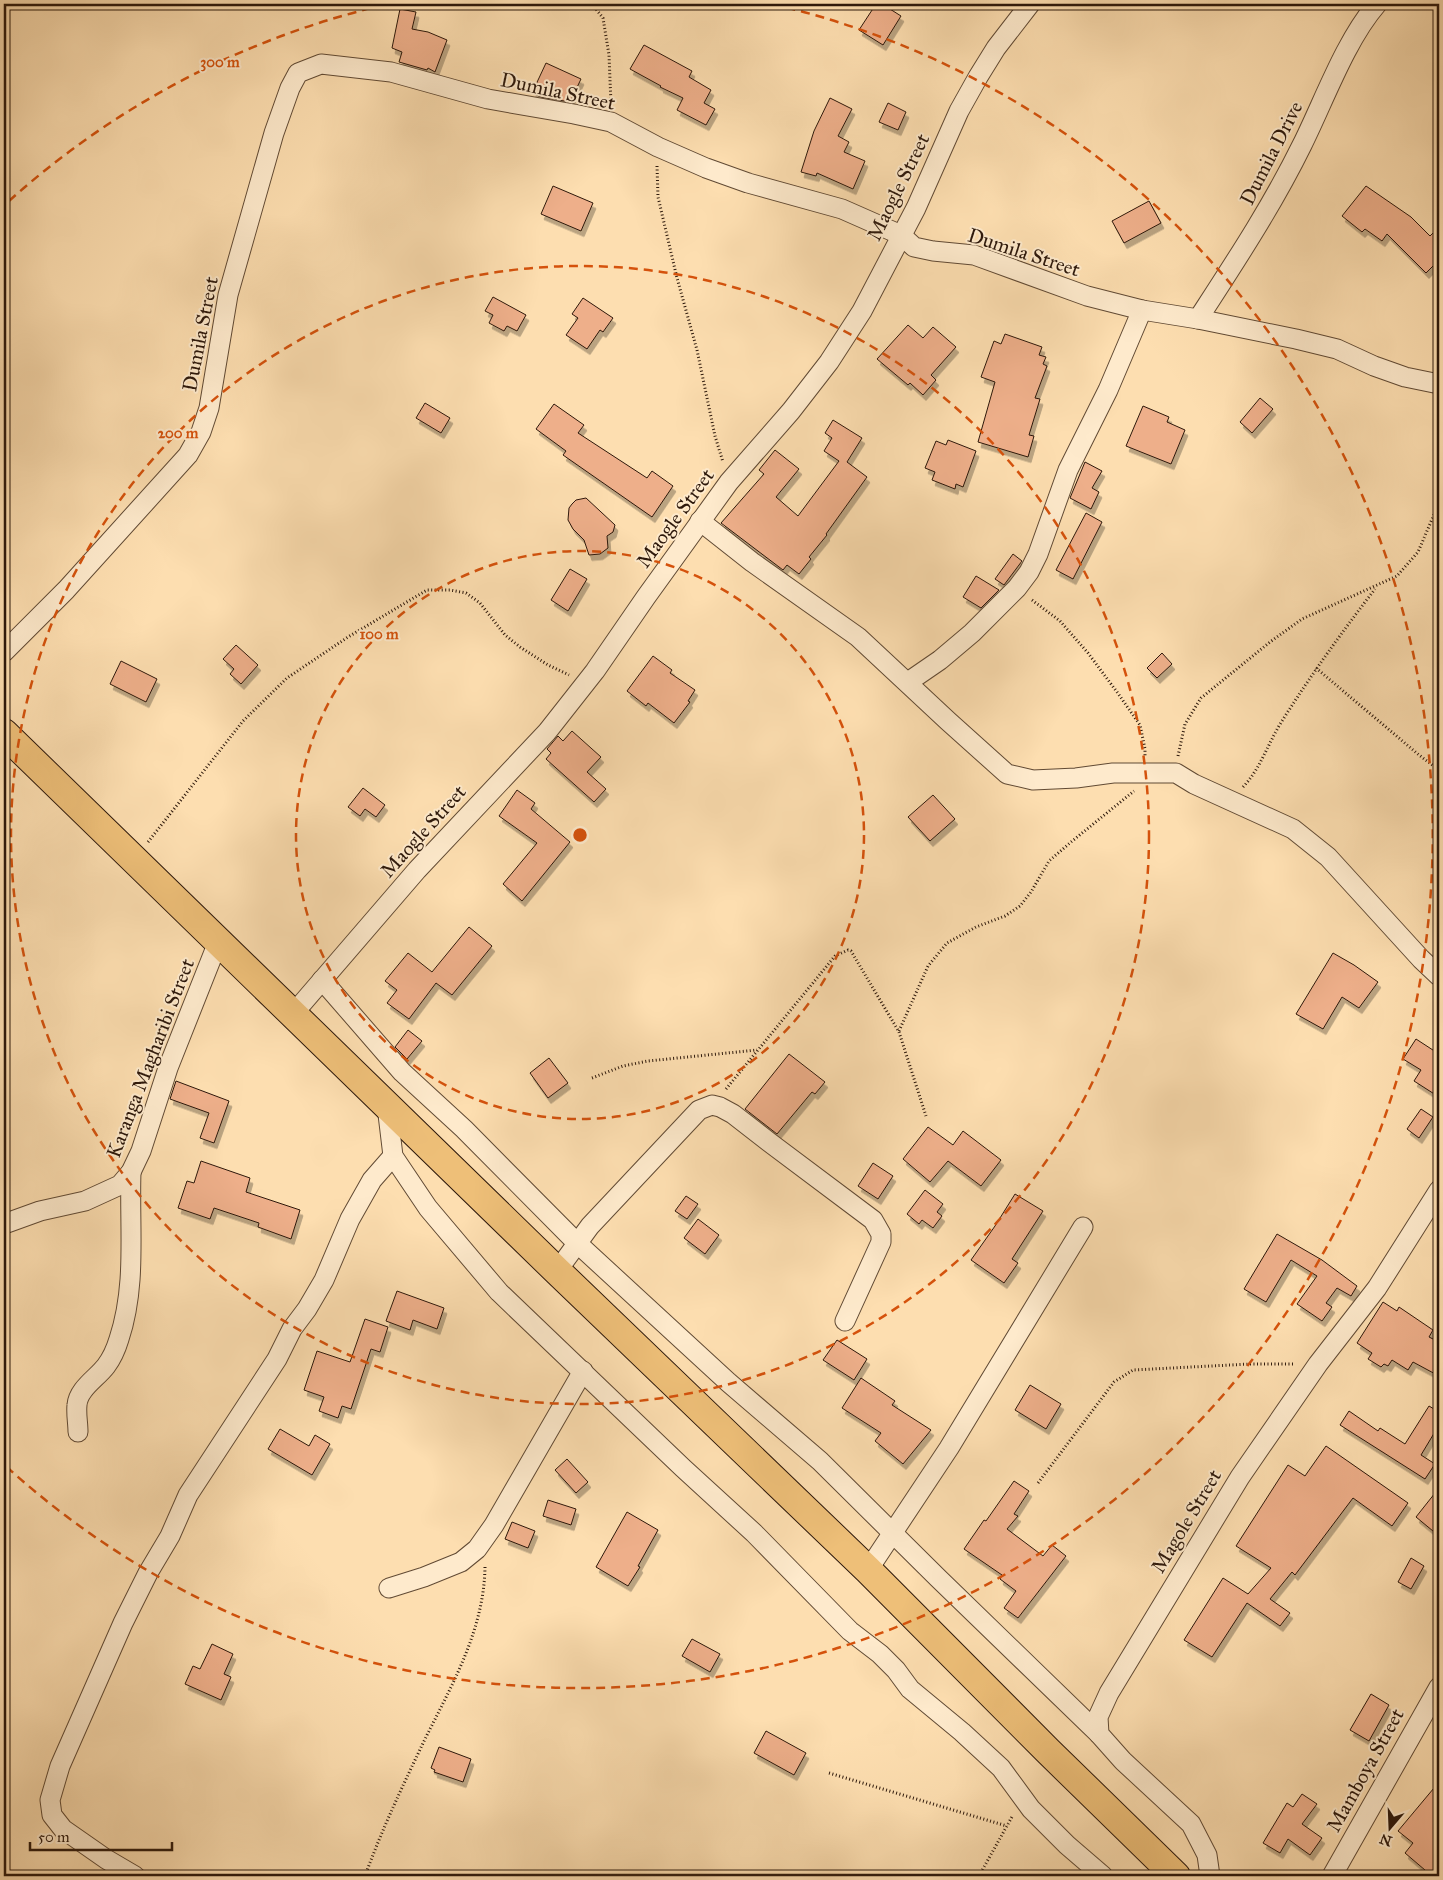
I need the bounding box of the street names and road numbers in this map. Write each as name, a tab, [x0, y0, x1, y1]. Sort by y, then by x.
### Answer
street label: Dumila Street	[498, 67, 618, 115]
street label: Dumila Drive	[1235, 97, 1307, 209]
street label: Maogle Street	[862, 129, 935, 245]
street label: Dumila Street	[965, 223, 1083, 281]
street label: Dumila Street	[177, 274, 223, 394]
street label: Maogle Street	[631, 464, 720, 573]
street label: Maogle Street	[375, 780, 472, 883]
street label: Karanga Magharibi Street	[101, 955, 200, 1161]
street label: Magole Street	[1146, 1465, 1227, 1577]
street label: Mamboya Street	[1321, 1704, 1409, 1836]

